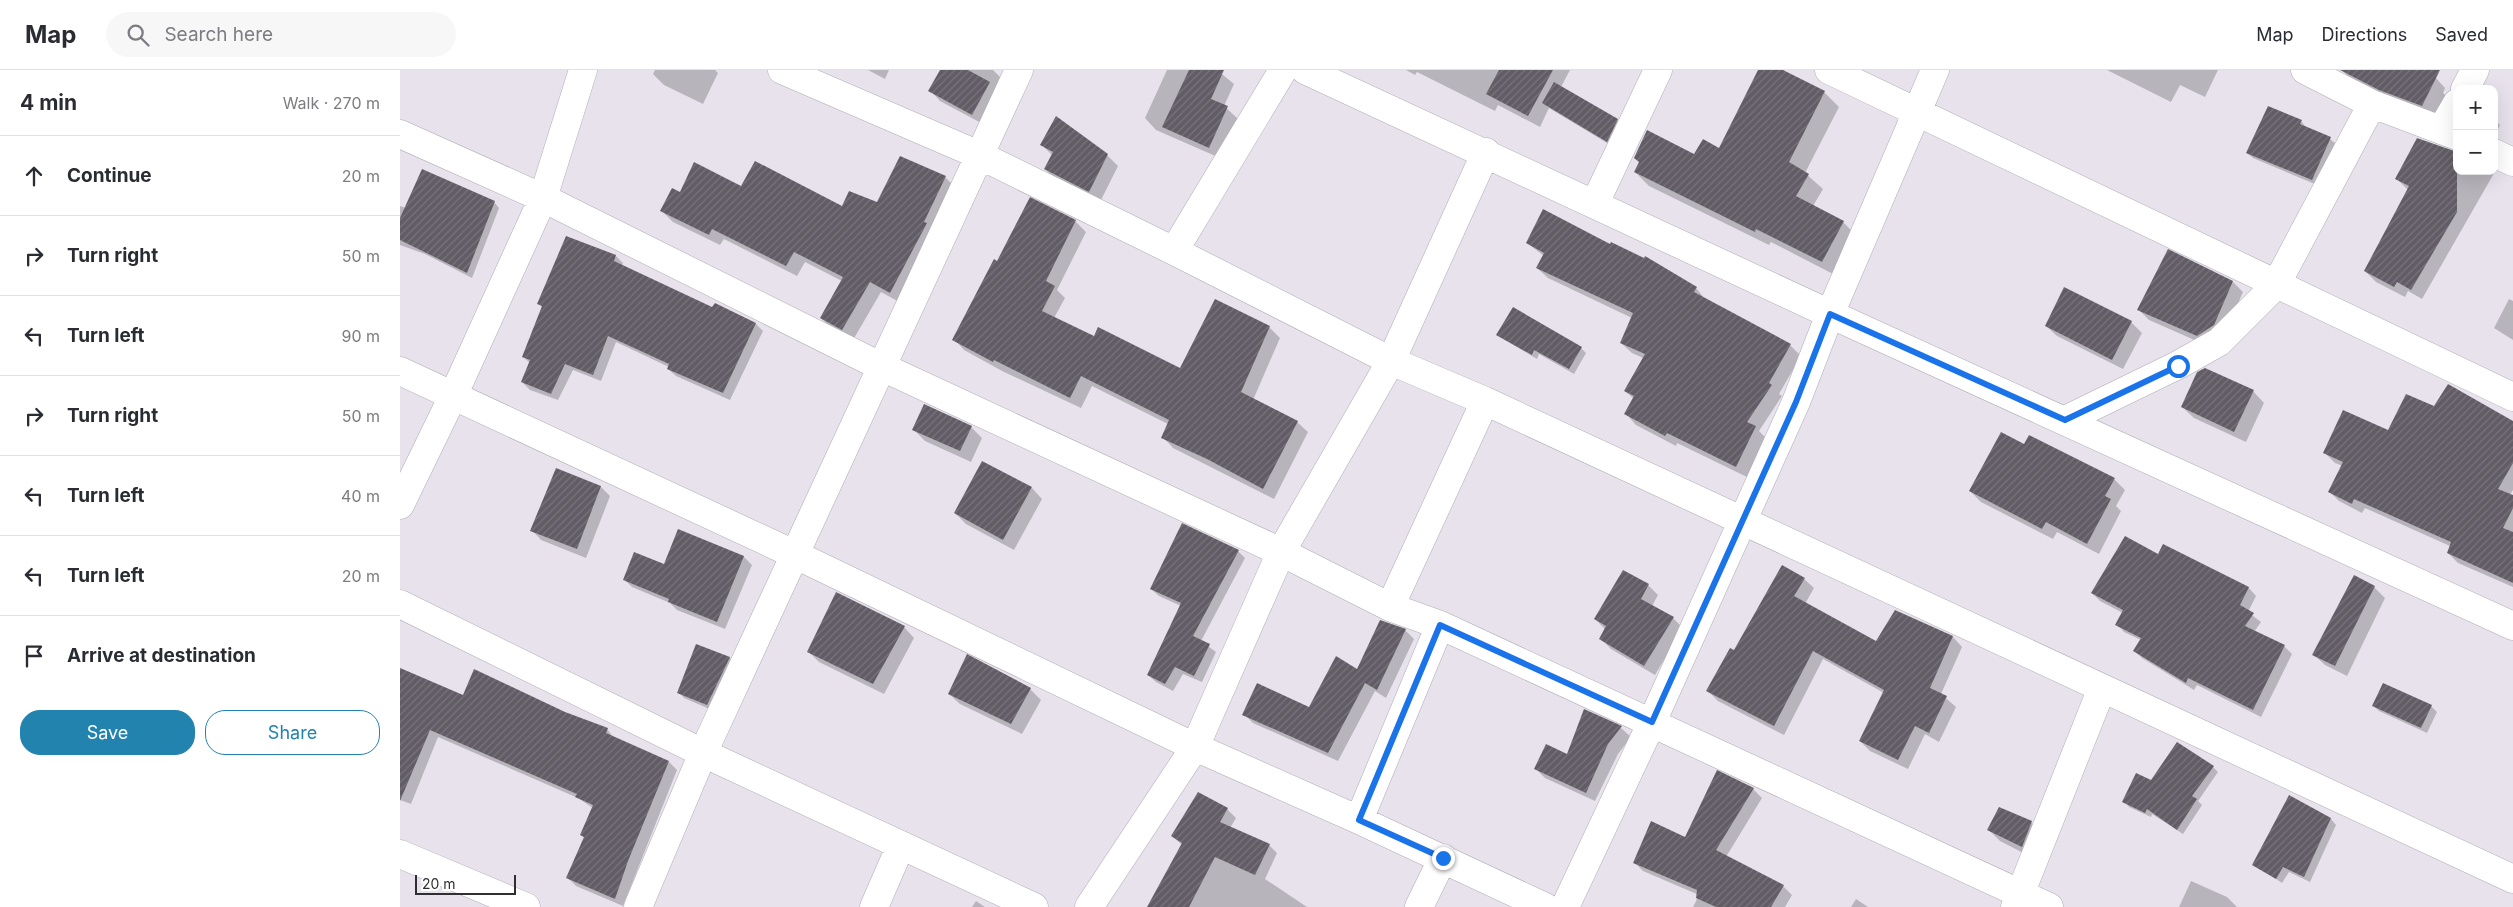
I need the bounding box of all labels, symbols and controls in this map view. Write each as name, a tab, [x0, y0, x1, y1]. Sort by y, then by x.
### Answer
search box	[106, 12, 456, 57]
text: Map	[25, 20, 76, 49]
icon: search	[124, 21, 152, 49]
text: Search here	[164, 23, 273, 46]
text: Map	[2256, 24, 2294, 45]
text: Directions	[2322, 24, 2407, 45]
text: Saved	[2435, 24, 2488, 45]
map controls	[2453, 85, 2498, 175]
button: +	[2453, 85, 2498, 130]
text: 4 min	[20, 90, 77, 115]
text: Walk · 270 m	[283, 93, 380, 113]
button: −	[2453, 130, 2498, 175]
icon: ahead	[20, 162, 48, 190]
text: Continue	[67, 164, 152, 187]
text: 20 m	[342, 166, 380, 186]
icon: right	[20, 242, 48, 270]
text: Turn right	[67, 244, 158, 267]
text: 50 m	[342, 246, 380, 266]
icon: left	[20, 322, 48, 350]
text: Turn left	[67, 324, 145, 347]
text: 90 m	[341, 326, 380, 346]
route start	[2167, 355, 2190, 378]
icon: right	[20, 402, 48, 430]
text: Turn right	[67, 404, 158, 427]
text: 50 m	[342, 406, 380, 426]
icon: left	[20, 482, 48, 510]
text: Turn left	[67, 484, 145, 507]
text: 40 m	[341, 486, 380, 506]
icon: left	[20, 562, 48, 590]
text: Turn left	[67, 564, 145, 587]
text: 20 m	[342, 566, 380, 586]
icon: arrive	[20, 642, 48, 670]
text: Arrive at destination	[67, 644, 256, 667]
button: Save	[20, 710, 195, 755]
button: Share	[205, 710, 380, 755]
route end	[1432, 847, 1455, 870]
scale bar	[415, 872, 516, 895]
text: 20 m	[422, 875, 456, 892]

